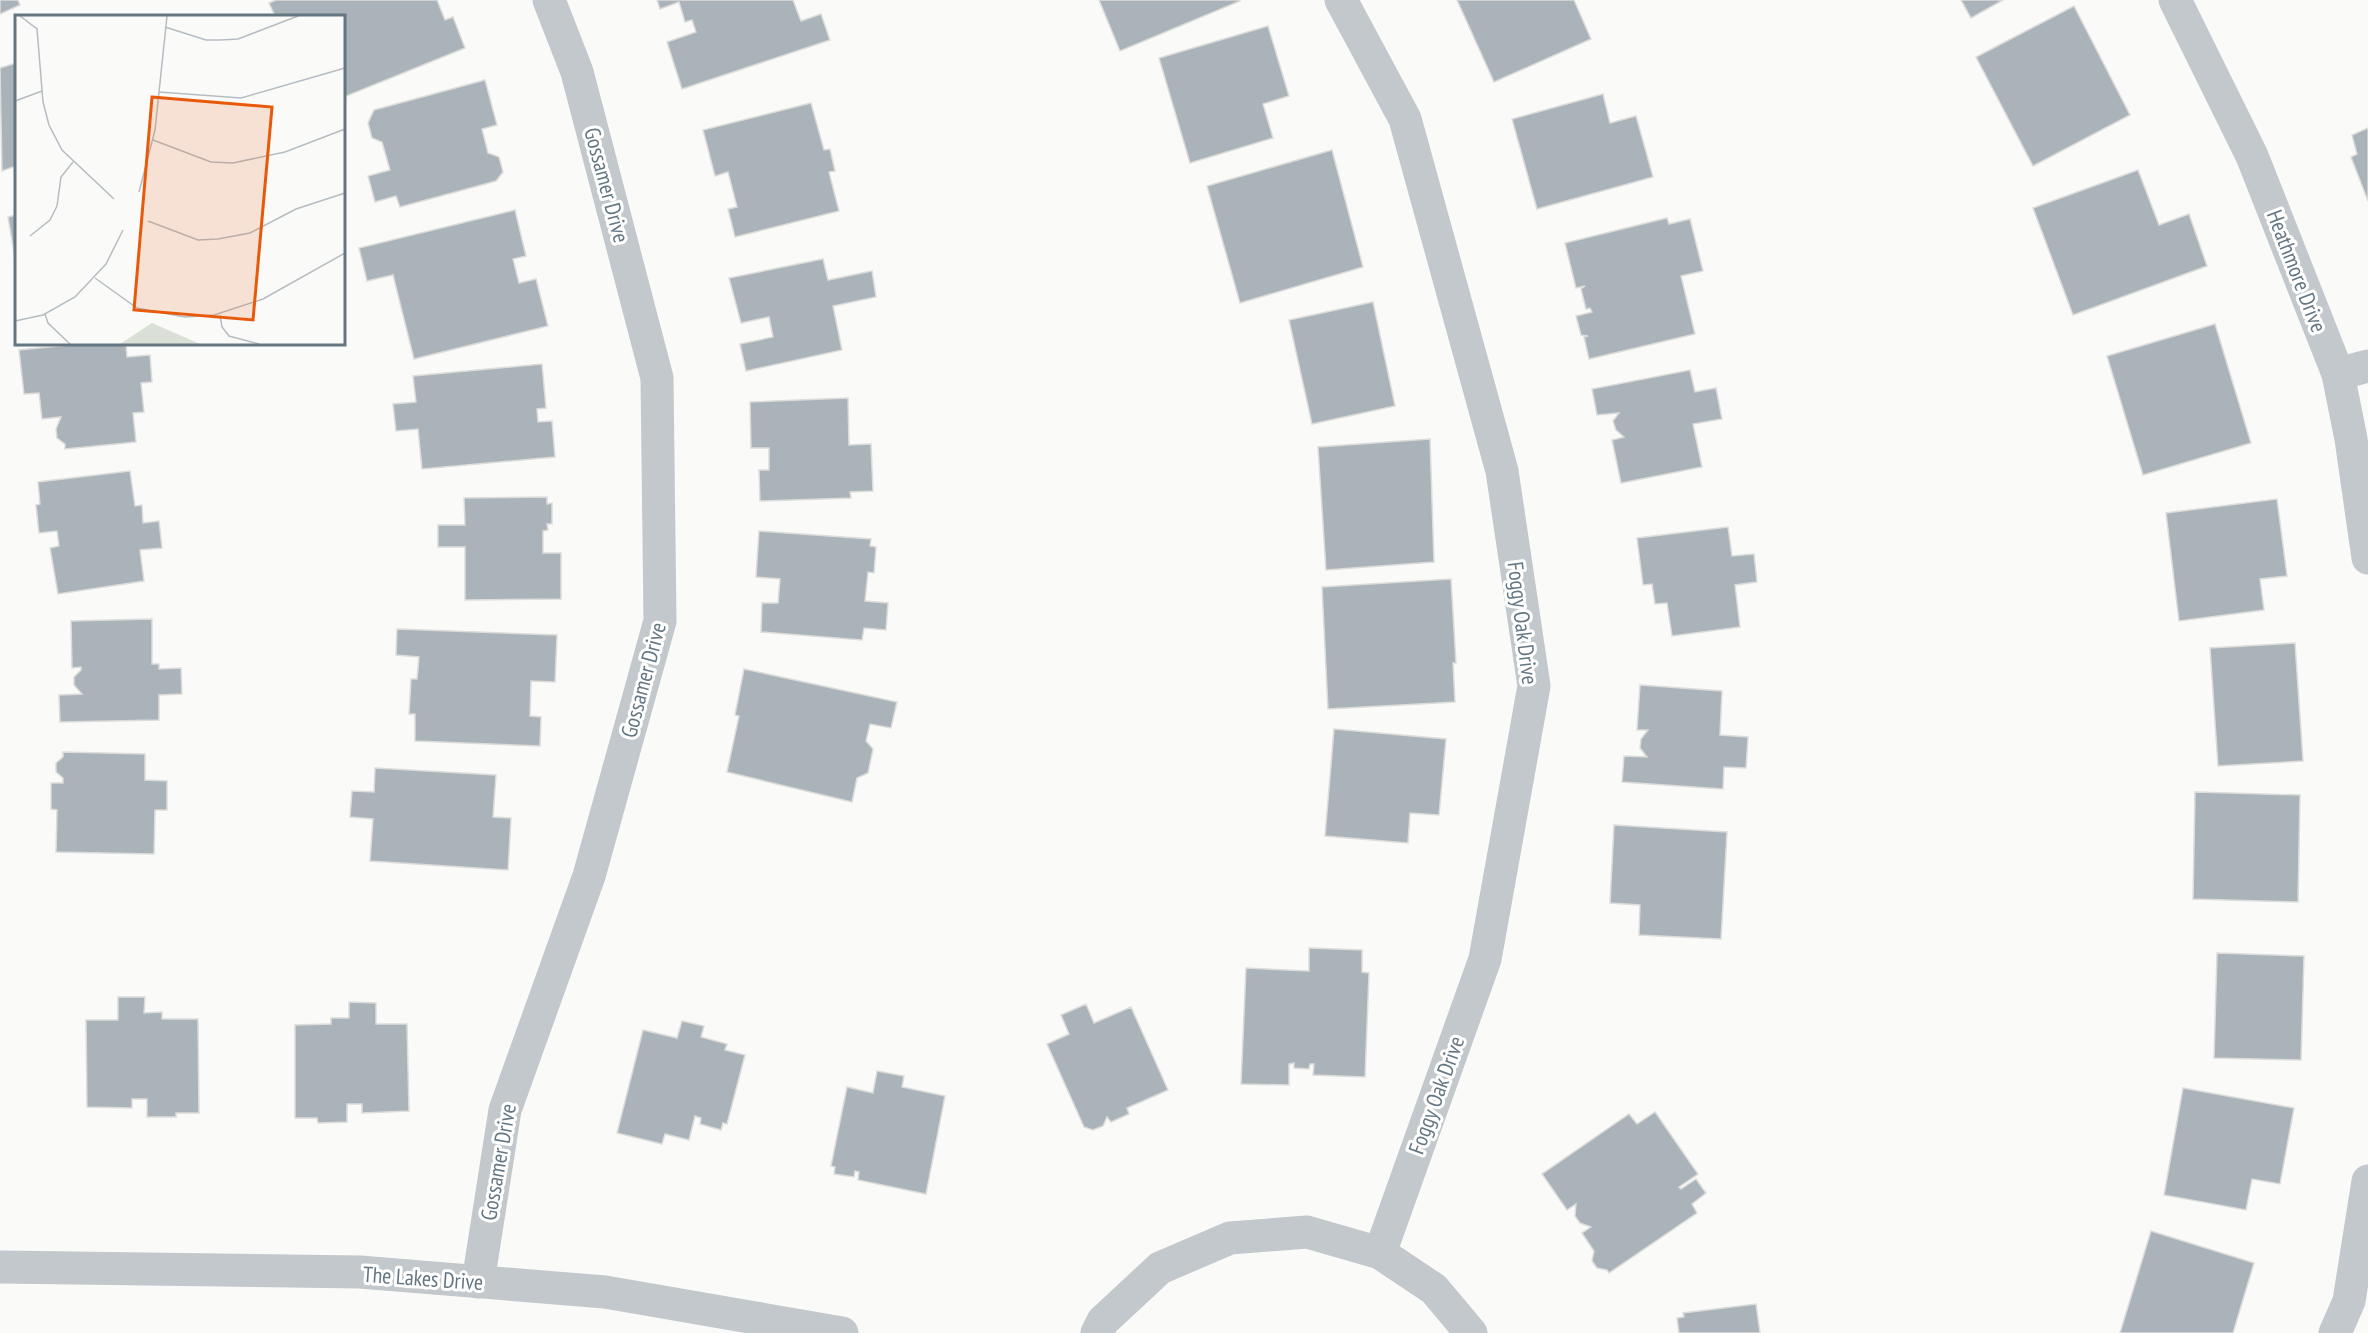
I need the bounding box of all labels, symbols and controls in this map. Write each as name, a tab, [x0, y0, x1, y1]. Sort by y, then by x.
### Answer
inset map	[15, 15, 345, 345]
street label: Gossamer Drive	[578, 124, 636, 246]
street label: Heathmore Drive	[2261, 206, 2333, 336]
street label: Foggy Oak Drive	[1502, 560, 1544, 686]
street label: Gossamer Drive	[614, 619, 672, 741]
street label: Foggy Oak Drive	[1402, 1032, 1470, 1158]
street label: Gossamer Drive	[474, 1101, 522, 1223]
street label: The Lakes Drive	[362, 1260, 484, 1296]

